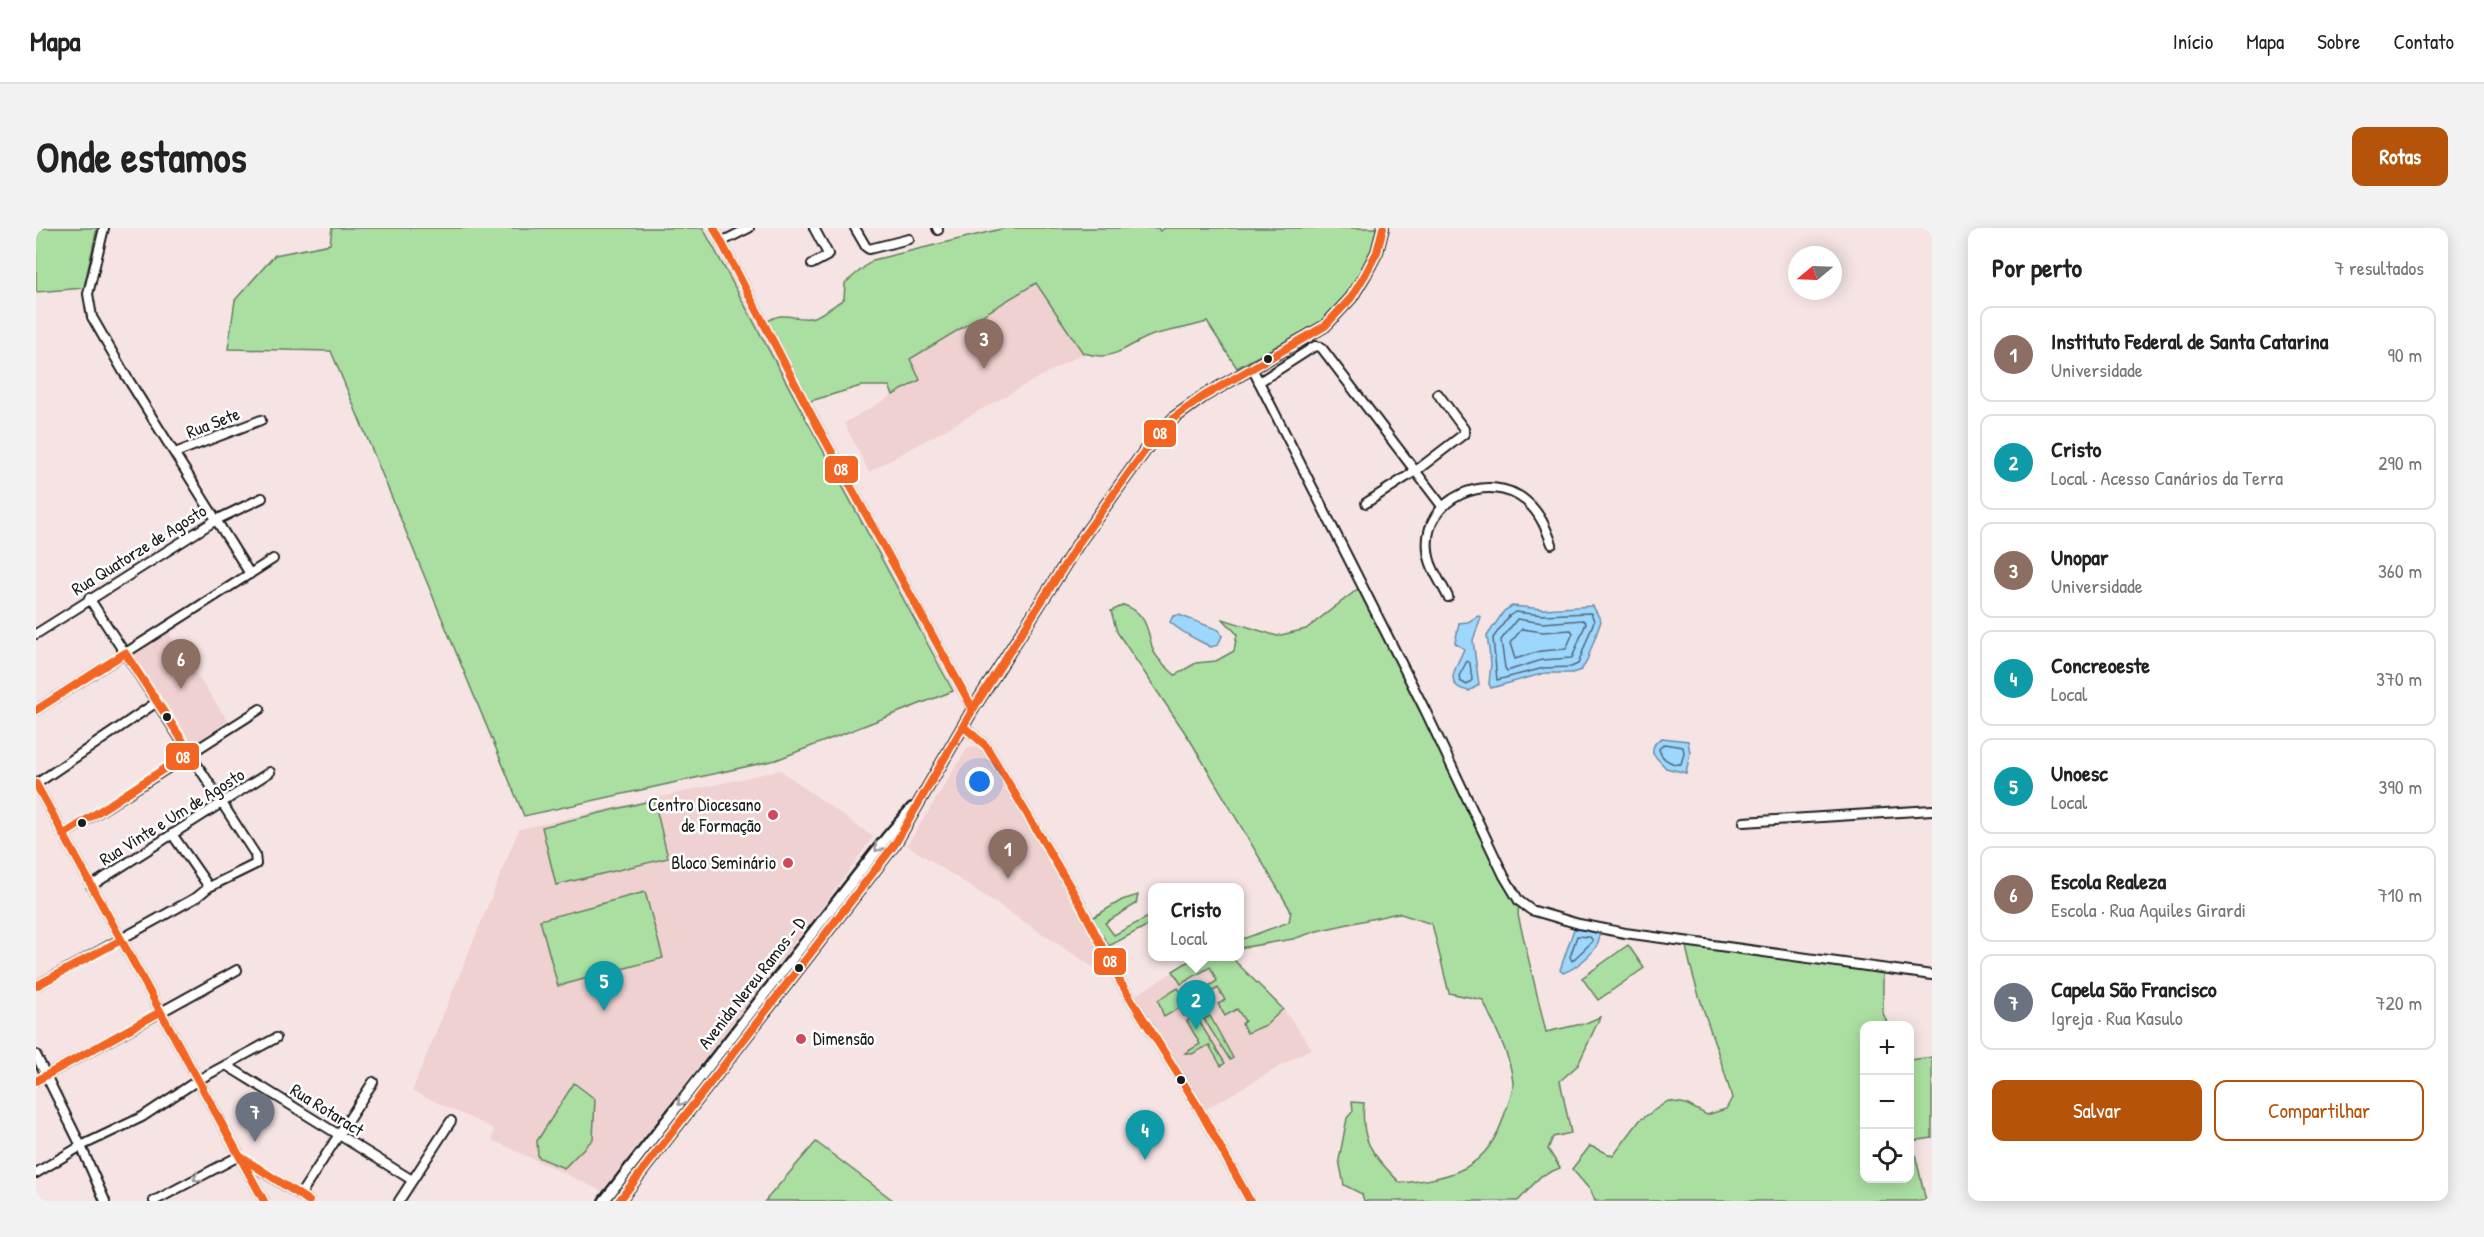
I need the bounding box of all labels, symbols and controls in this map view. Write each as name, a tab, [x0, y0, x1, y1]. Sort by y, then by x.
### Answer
text: Mapa	[30, 22, 81, 60]
text: Início	[2173, 27, 2213, 56]
text: Mapa	[2246, 27, 2284, 56]
text: Sobre	[2317, 27, 2360, 56]
text: Contato	[2393, 27, 2454, 56]
button: Rotas	[2352, 127, 2448, 186]
text: Onde estamos	[36, 128, 247, 185]
north arrow	[1788, 246, 1842, 300]
text: Por perto	[1992, 250, 2082, 285]
text: 7 resultados	[2335, 254, 2424, 281]
pin: 3	[964, 320, 1004, 369]
text: Instituto Federal de Santa Catarina	[2051, 326, 2328, 356]
text: 1	[2010, 341, 2017, 368]
text: 90 m	[2388, 341, 2422, 368]
unlabelled marker	[1262, 353, 1274, 365]
text: Universidade	[2051, 356, 2143, 383]
street label: Rua Sete	[183, 401, 243, 444]
line badge: 08	[1143, 419, 1177, 448]
text: 08	[1153, 422, 1167, 444]
text: Cristo	[2051, 434, 2101, 464]
text: 2	[2009, 449, 2018, 476]
text: 290 m	[2378, 449, 2422, 476]
line badge: 08	[824, 455, 859, 484]
text: 08	[834, 458, 848, 480]
text: Local · Acesso Canários da Terra	[2051, 464, 2283, 491]
street label: Rua Quatorze de Agosto	[66, 498, 211, 601]
text: Unopar	[2051, 542, 2108, 572]
text: 3	[2009, 557, 2018, 584]
text: 360 m	[2378, 557, 2422, 584]
text: Universidade	[2051, 572, 2143, 599]
pin: 6	[162, 640, 200, 689]
text: Concreoeste	[2051, 650, 2150, 680]
text: 4	[2010, 665, 2017, 692]
text: 370 m	[2376, 665, 2422, 692]
text: Local	[2051, 680, 2087, 707]
unlabelled marker	[161, 711, 173, 723]
line badge: 08	[165, 742, 200, 771]
text: 08	[176, 746, 190, 768]
text: Unoesc	[2051, 758, 2108, 788]
street label: Rua Vinte e Um de Agosto	[94, 762, 249, 871]
your location	[965, 767, 994, 796]
text: 5	[2009, 773, 2018, 800]
text: 390 m	[2379, 773, 2422, 800]
text: Local	[2051, 788, 2087, 815]
place label: Centro Diocesano de Formação	[648, 792, 761, 838]
marker: Centro Diocesano de Formação	[766, 808, 780, 822]
unlabelled marker	[76, 817, 88, 829]
pin: 1	[988, 830, 1028, 879]
one-way arrow	[874, 842, 885, 853]
place label: Bloco Seminário	[671, 850, 776, 875]
marker: Bloco Seminário	[781, 856, 795, 870]
text: Escola Realeza	[2051, 866, 2166, 896]
text: 6	[2010, 881, 2017, 908]
text: 710 m	[2378, 881, 2422, 908]
popup	[1148, 883, 1244, 961]
text: Cristo	[1171, 894, 1221, 924]
text: Escola · Rua Aquiles Girardi	[2051, 896, 2246, 923]
street label: Avenida Nereu Ramos - D	[692, 911, 811, 1054]
text: Local	[1171, 924, 1207, 951]
line badge: 08	[1093, 947, 1127, 976]
text: 08	[1103, 950, 1117, 972]
pin: 5	[584, 962, 624, 1011]
unlabelled marker	[793, 962, 805, 974]
text: Capela São Francisco	[2051, 974, 2217, 1004]
pin: 2	[1176, 980, 1216, 1030]
text: 7	[2009, 989, 2018, 1016]
text: 720 m	[2376, 989, 2422, 1016]
text: Igreja · Rua Kasulo	[2051, 1004, 2183, 1031]
map controls	[1860, 1021, 1914, 1183]
button: +	[1860, 1021, 1914, 1075]
place label: Dimensão	[813, 1026, 874, 1051]
marker: Dimensão	[794, 1032, 808, 1046]
unlabelled marker	[1175, 1074, 1187, 1086]
button: −	[1860, 1075, 1914, 1129]
street label: Rua Rotaract	[286, 1077, 370, 1142]
button: Salvar	[1992, 1080, 2202, 1141]
button: Compartilhar	[2214, 1080, 2424, 1141]
pin: 7	[236, 1092, 274, 1142]
one-way arrow	[677, 1095, 688, 1106]
pin: 4	[1126, 1110, 1164, 1160]
button: locate	[1860, 1129, 1914, 1183]
one-way arrow	[193, 1171, 203, 1182]

